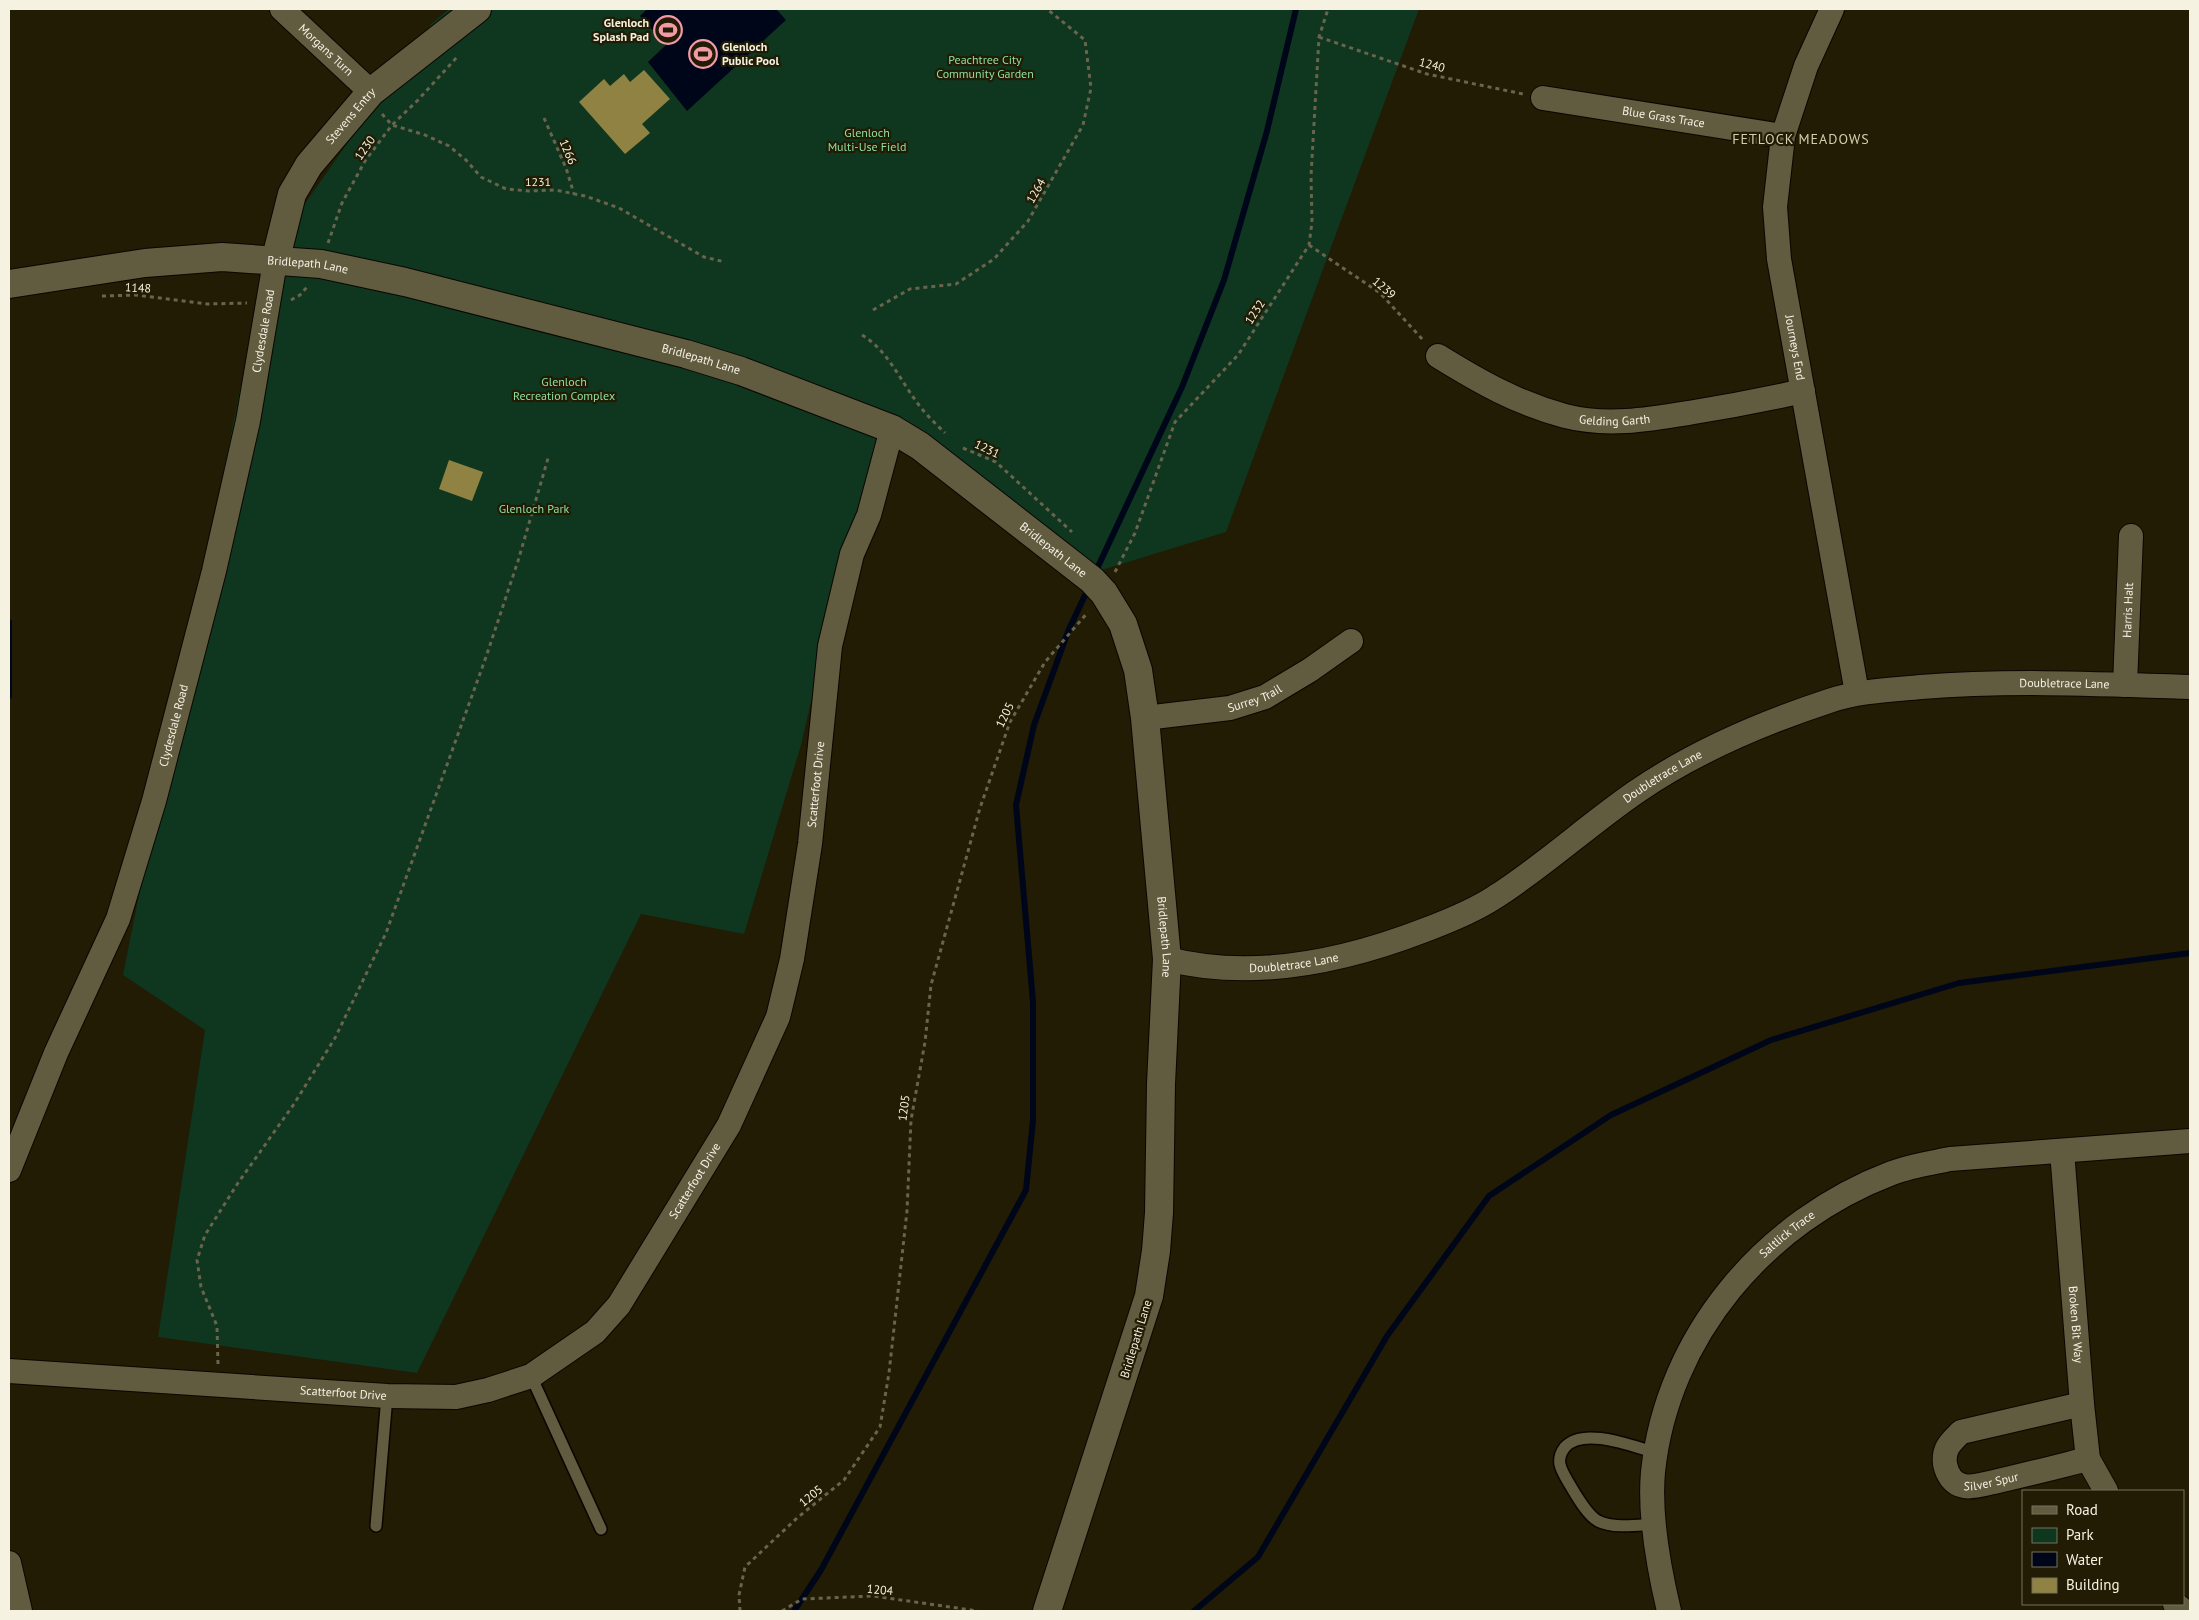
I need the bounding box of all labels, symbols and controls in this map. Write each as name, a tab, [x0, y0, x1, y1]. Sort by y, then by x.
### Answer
place label: Glenloch Splash Pad	[593, 15, 649, 44]
sports icon: Glenloch Splash Pad	[653, 15, 683, 45]
street label: Morgans Turn	[296, 20, 357, 79]
sports icon: Glenloch Public Pool	[688, 39, 718, 69]
place label: Glenloch Public Pool	[722, 39, 779, 68]
park label: Peachtree City Community Garden	[936, 52, 1034, 81]
street label: 1240	[1418, 54, 1447, 75]
street label: Stevens Entry	[322, 83, 378, 147]
street label: Blue Grass Trace	[1621, 103, 1706, 131]
park label: Glenloch Multi-Use Field	[828, 125, 906, 154]
district label: FETLOCK MEADOWS	[1732, 130, 1870, 148]
street label: 1230	[351, 132, 378, 163]
street label: 1266	[556, 137, 580, 167]
street label: 1231	[525, 174, 551, 189]
street label: 1264	[1023, 175, 1049, 206]
street label: Bridlepath Lane	[267, 252, 350, 277]
street label: 1239	[1370, 273, 1399, 302]
street label: 1148	[125, 279, 151, 296]
street label: Clydesdale Road	[248, 288, 277, 374]
street label: 1232	[1241, 297, 1268, 327]
street label: Journeys End	[1782, 313, 1809, 382]
street label: Bridlepath Lane	[660, 340, 742, 377]
park label: Glenloch Recreation Complex	[513, 374, 615, 403]
street label: Gelding Garth	[1578, 411, 1651, 428]
street label: 1231	[972, 436, 1002, 461]
park label: Glenloch Park	[499, 501, 570, 516]
street label: Bridlepath Lane	[1017, 518, 1090, 580]
street label: Harris Halt	[2119, 582, 2136, 638]
street label: Doubletrace Lane	[2019, 675, 2110, 691]
street label: Surrey Trail	[1226, 680, 1285, 715]
street label: Clydesdale Road	[155, 683, 191, 768]
street label: 1205	[992, 700, 1017, 730]
street label: Scatterfoot Drive	[804, 741, 827, 828]
street label: Doubletrace Lane	[1620, 746, 1704, 806]
street label: Bridlepath Lane	[1154, 896, 1175, 978]
street label: Doubletrace Lane	[1249, 949, 1340, 975]
street label: 1205	[894, 1094, 913, 1122]
street label: Scatterfoot Drive	[665, 1140, 723, 1222]
street label: Saltlick Trace	[1756, 1207, 1817, 1261]
street label: Broken Bit Way	[2066, 1285, 2087, 1364]
street label: Bridlepath Lane	[1116, 1298, 1155, 1380]
street label: Scatterfoot Drive	[300, 1382, 387, 1403]
street label: Silver Spur	[1963, 1469, 2020, 1494]
street label: 1205	[796, 1482, 826, 1510]
legend	[2022, 1490, 2184, 1605]
text: Road	[2066, 1500, 2098, 1519]
text: Park	[2066, 1525, 2094, 1544]
text: Water	[2066, 1550, 2103, 1569]
text: Building	[2066, 1575, 2120, 1594]
street label: 1204	[866, 1581, 894, 1598]

